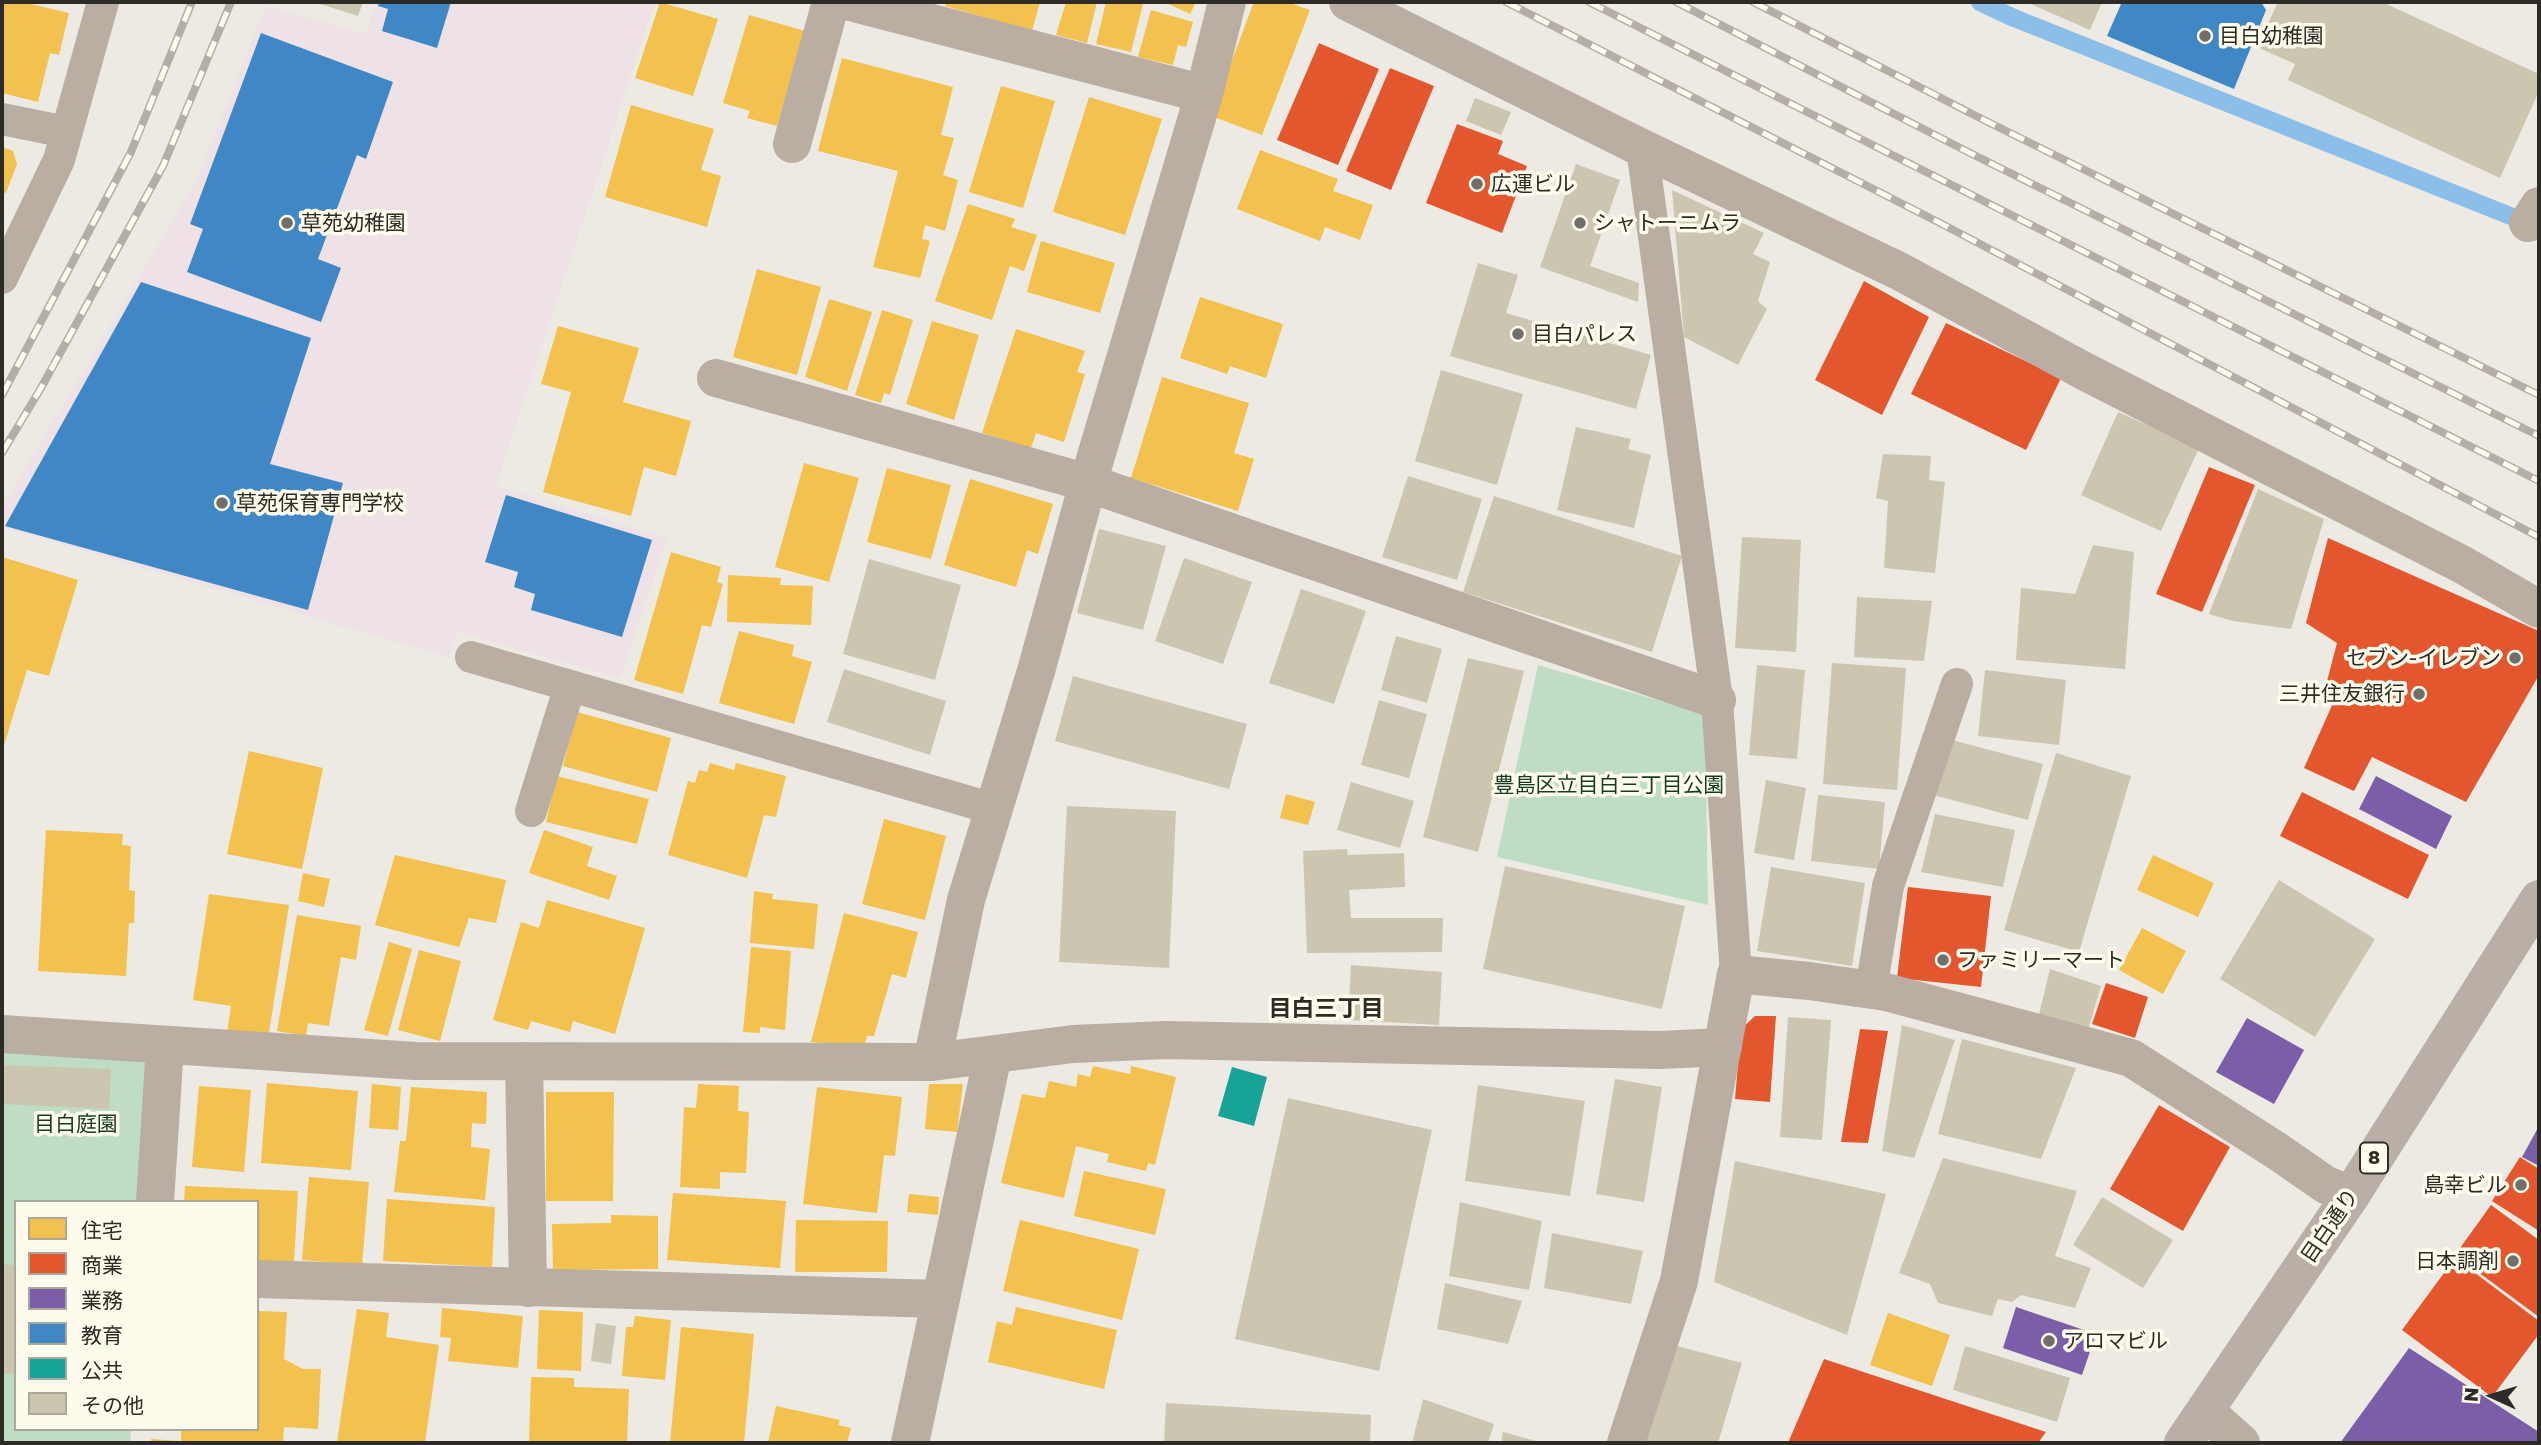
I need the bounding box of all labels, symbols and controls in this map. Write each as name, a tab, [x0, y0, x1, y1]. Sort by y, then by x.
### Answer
place label: 目白幼稚園	[2219, 23, 2324, 49]
marker: 目白幼稚園	[2197, 28, 2213, 44]
place label: 広運ビル	[1491, 171, 1575, 197]
marker: 広運ビル	[1469, 176, 1485, 192]
place label: 草苑幼稚園	[301, 210, 406, 236]
place label: シャトーニムラ	[1594, 210, 1741, 236]
marker: 草苑幼稚園	[279, 215, 295, 231]
marker: シャトーニムラ	[1572, 215, 1588, 231]
place label: 目白パレス	[1532, 321, 1637, 347]
marker: 目白パレス	[1510, 326, 1526, 342]
place label: 草苑保育専門学校	[236, 490, 404, 516]
marker: 草苑保育専門学校	[214, 495, 230, 511]
place label: セブン-イレブン	[2346, 645, 2501, 671]
marker: セブン-イレブン	[2507, 650, 2523, 666]
place label: 三井住友銀行	[2279, 681, 2405, 707]
marker: 三井住友銀行	[2411, 686, 2427, 702]
park label: 豊島区立目白三丁目公園	[1494, 772, 1724, 798]
place label: ファミリーマート	[1957, 947, 2125, 973]
marker: ファミリーマート	[1935, 952, 1951, 968]
district label: 目白三丁目	[1269, 995, 1383, 1023]
park label: 目白庭園	[34, 1111, 118, 1137]
road number: 8	[2360, 1142, 2388, 1174]
place label: 島幸ビル	[2423, 1172, 2507, 1198]
marker: 島幸ビル	[2513, 1177, 2529, 1193]
street label: 目白通り	[2296, 1184, 2364, 1268]
legend	[14, 1200, 259, 1431]
text: 住宅	[81, 1217, 123, 1243]
place label: 日本調剤	[2415, 1248, 2499, 1274]
text: 商業	[81, 1252, 123, 1278]
marker: 日本調剤	[2505, 1253, 2521, 1269]
text: 業務	[81, 1287, 123, 1313]
text: 教育	[81, 1322, 123, 1348]
place label: アロマビル	[2063, 1328, 2168, 1354]
marker: アロマビル	[2041, 1333, 2057, 1349]
text: 公共	[81, 1357, 123, 1383]
north arrow	[2457, 1361, 2527, 1431]
text: N	[2459, 1386, 2483, 1403]
text: その他	[81, 1392, 144, 1418]

